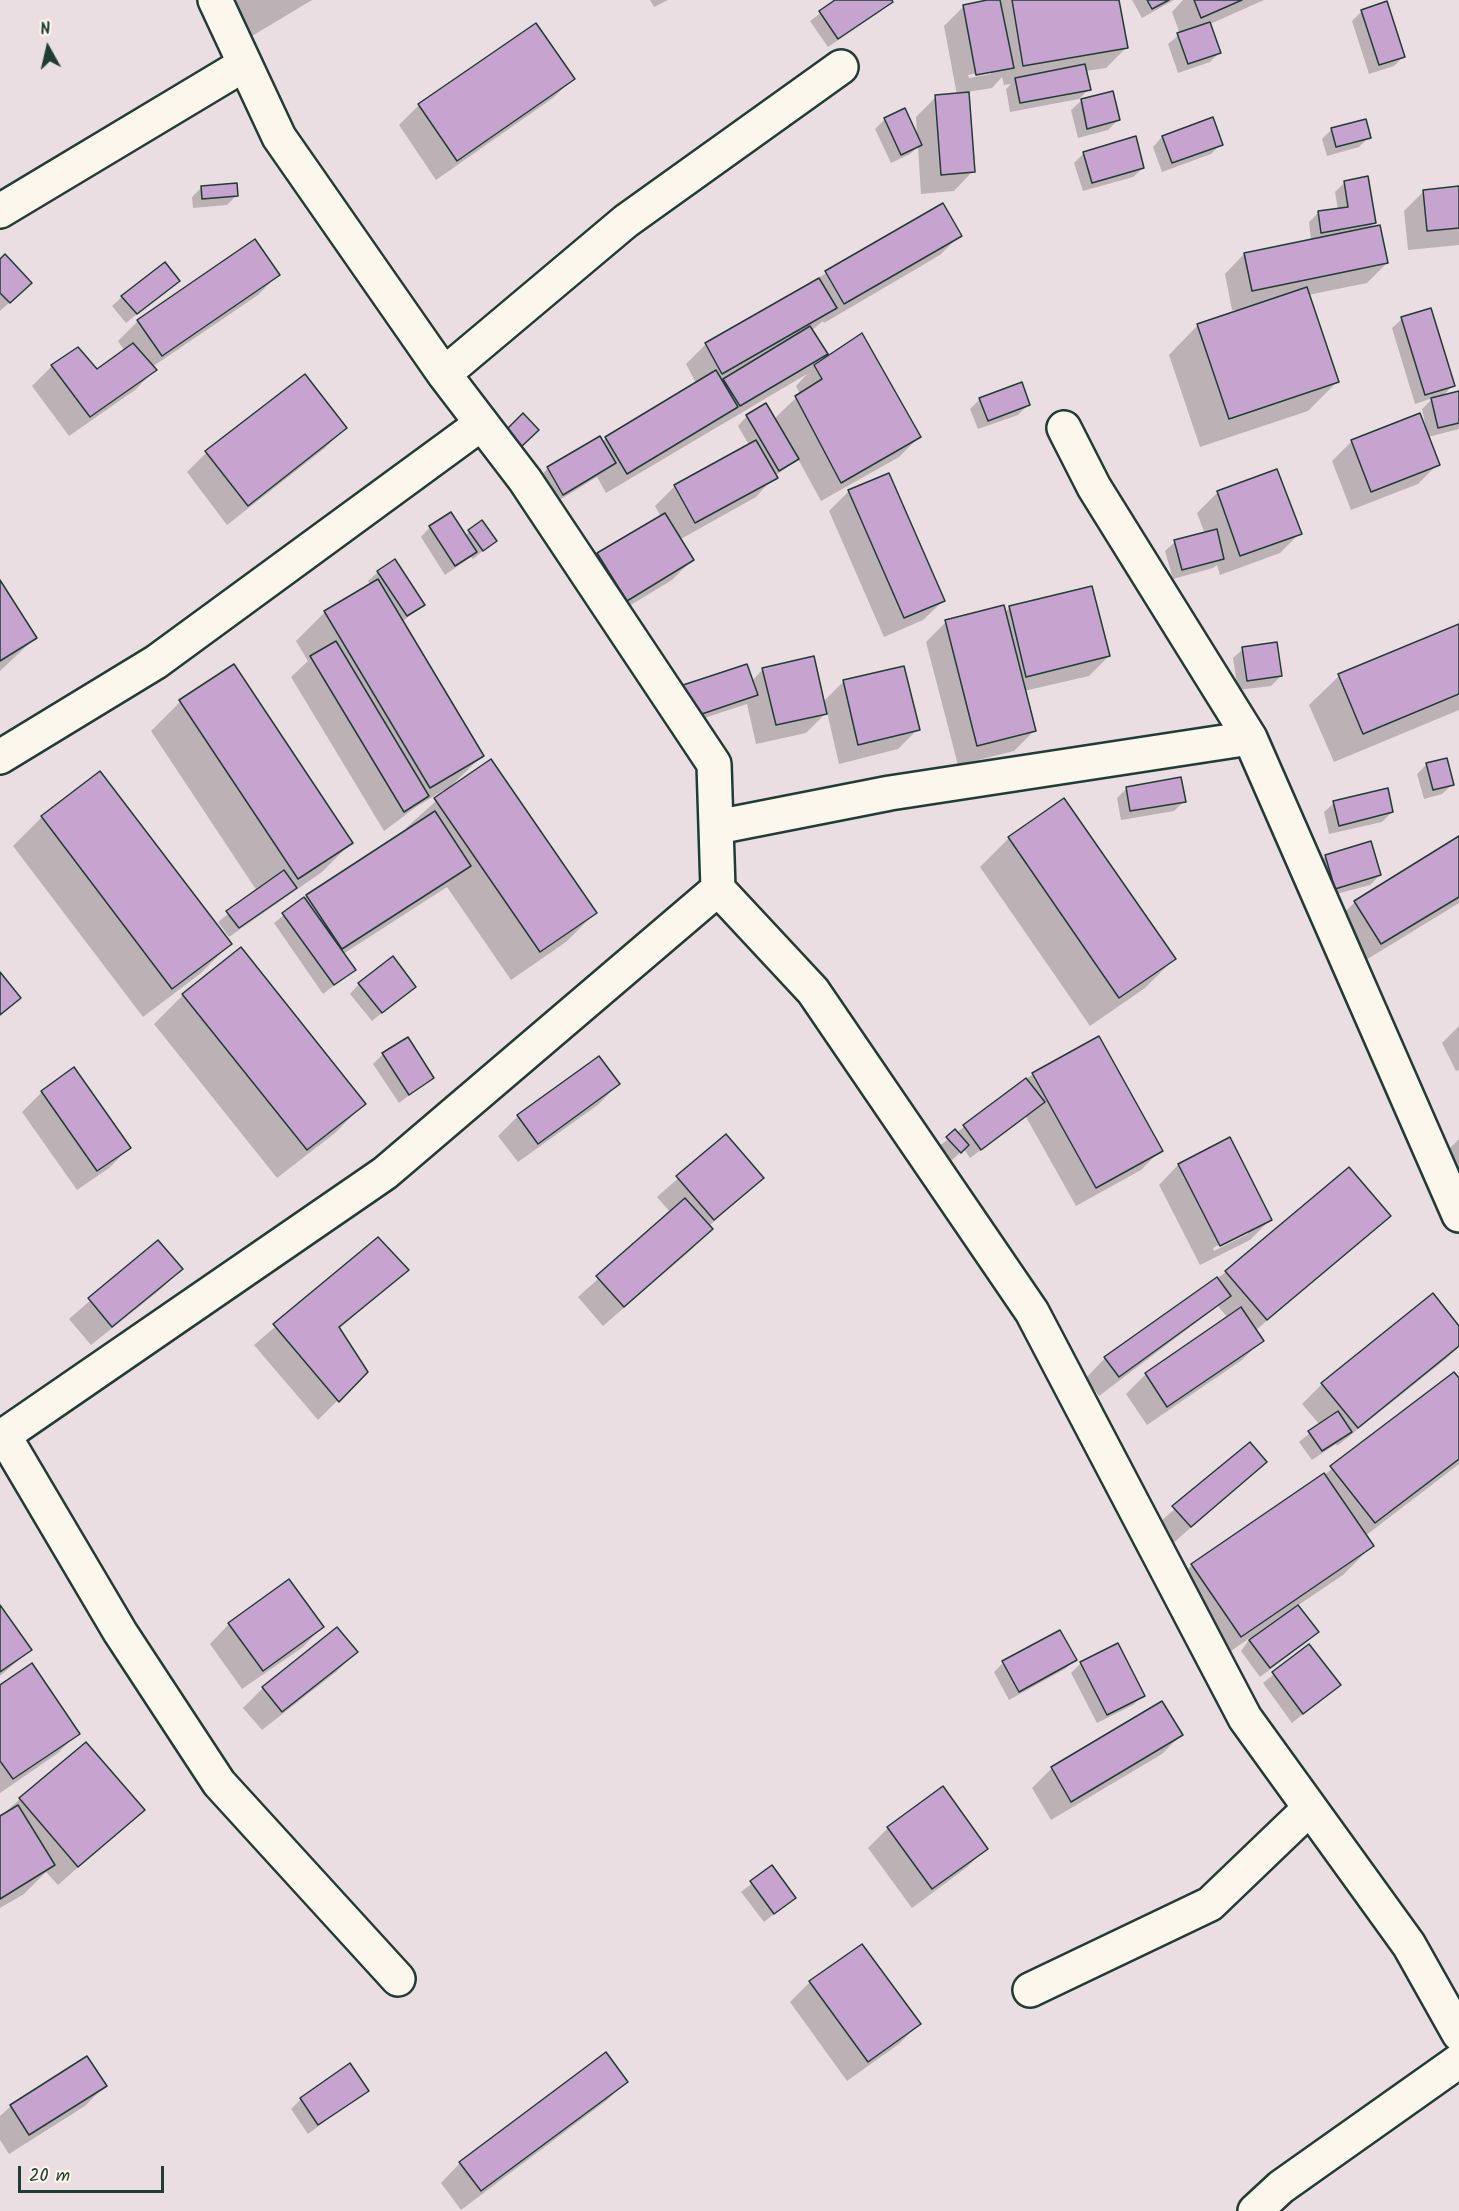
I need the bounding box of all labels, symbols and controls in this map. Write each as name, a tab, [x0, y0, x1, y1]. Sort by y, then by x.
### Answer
text: N	[39, 17, 52, 43]
north arrow	[18, 18, 78, 78]
scale bar	[21, 2154, 166, 2192]
text: 20 m	[29, 2162, 70, 2191]

